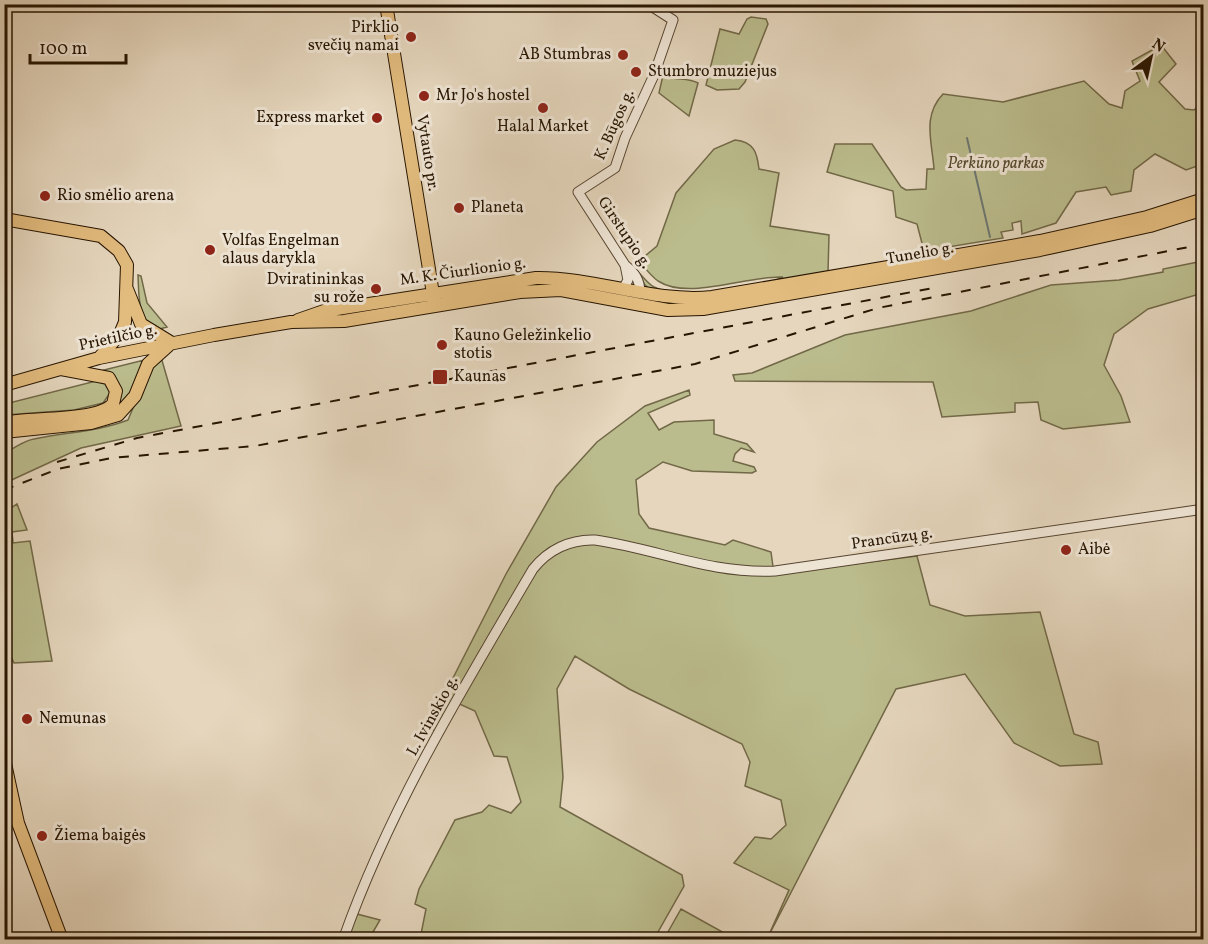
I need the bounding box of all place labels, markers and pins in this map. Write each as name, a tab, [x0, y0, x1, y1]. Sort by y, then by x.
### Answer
place label: Pirklio svečių namai	[308, 17, 399, 57]
marker: Pirklio svečių namai	[404, 30, 418, 44]
place label: AB Stumbras	[519, 44, 611, 66]
marker: AB Stumbras	[616, 48, 630, 62]
place label: Stumbro muziejus	[648, 61, 777, 83]
marker: Stumbro muziejus	[629, 65, 643, 79]
place label: Mr Jo's hostel	[436, 85, 530, 107]
marker: Mr Jo's hostel	[417, 89, 431, 103]
marker: Halal Market	[536, 101, 550, 115]
place label: Express market	[256, 107, 365, 129]
marker: Express market	[370, 111, 384, 125]
place label: Halal Market	[497, 116, 589, 138]
place label: Rio smėlio arena	[57, 185, 174, 207]
marker: Rio smėlio arena	[38, 189, 52, 203]
place label: Planeta	[471, 197, 524, 219]
marker: Planeta	[452, 201, 466, 215]
place label: Volfas Engelman alaus darykla	[222, 230, 339, 270]
marker: Volfas Engelman alaus darykla	[203, 243, 217, 257]
place label: Dviratininkas su rože	[267, 269, 364, 309]
marker: Dviratininkas su rože	[369, 282, 383, 296]
place label: Kauno Geležinkelio stotis	[454, 325, 591, 365]
marker: Kauno Geležinkelio stotis	[435, 338, 449, 352]
place label: Kaunas	[454, 366, 506, 388]
marker: Kaunas	[431, 368, 449, 386]
place label: Aibė	[1078, 539, 1110, 561]
marker: Aibė	[1059, 543, 1073, 557]
place label: Nemunas	[39, 708, 106, 730]
marker: Nemunas	[20, 712, 34, 726]
place label: Žiema baigės	[54, 824, 146, 847]
marker: Žiema baigės	[35, 829, 49, 843]

